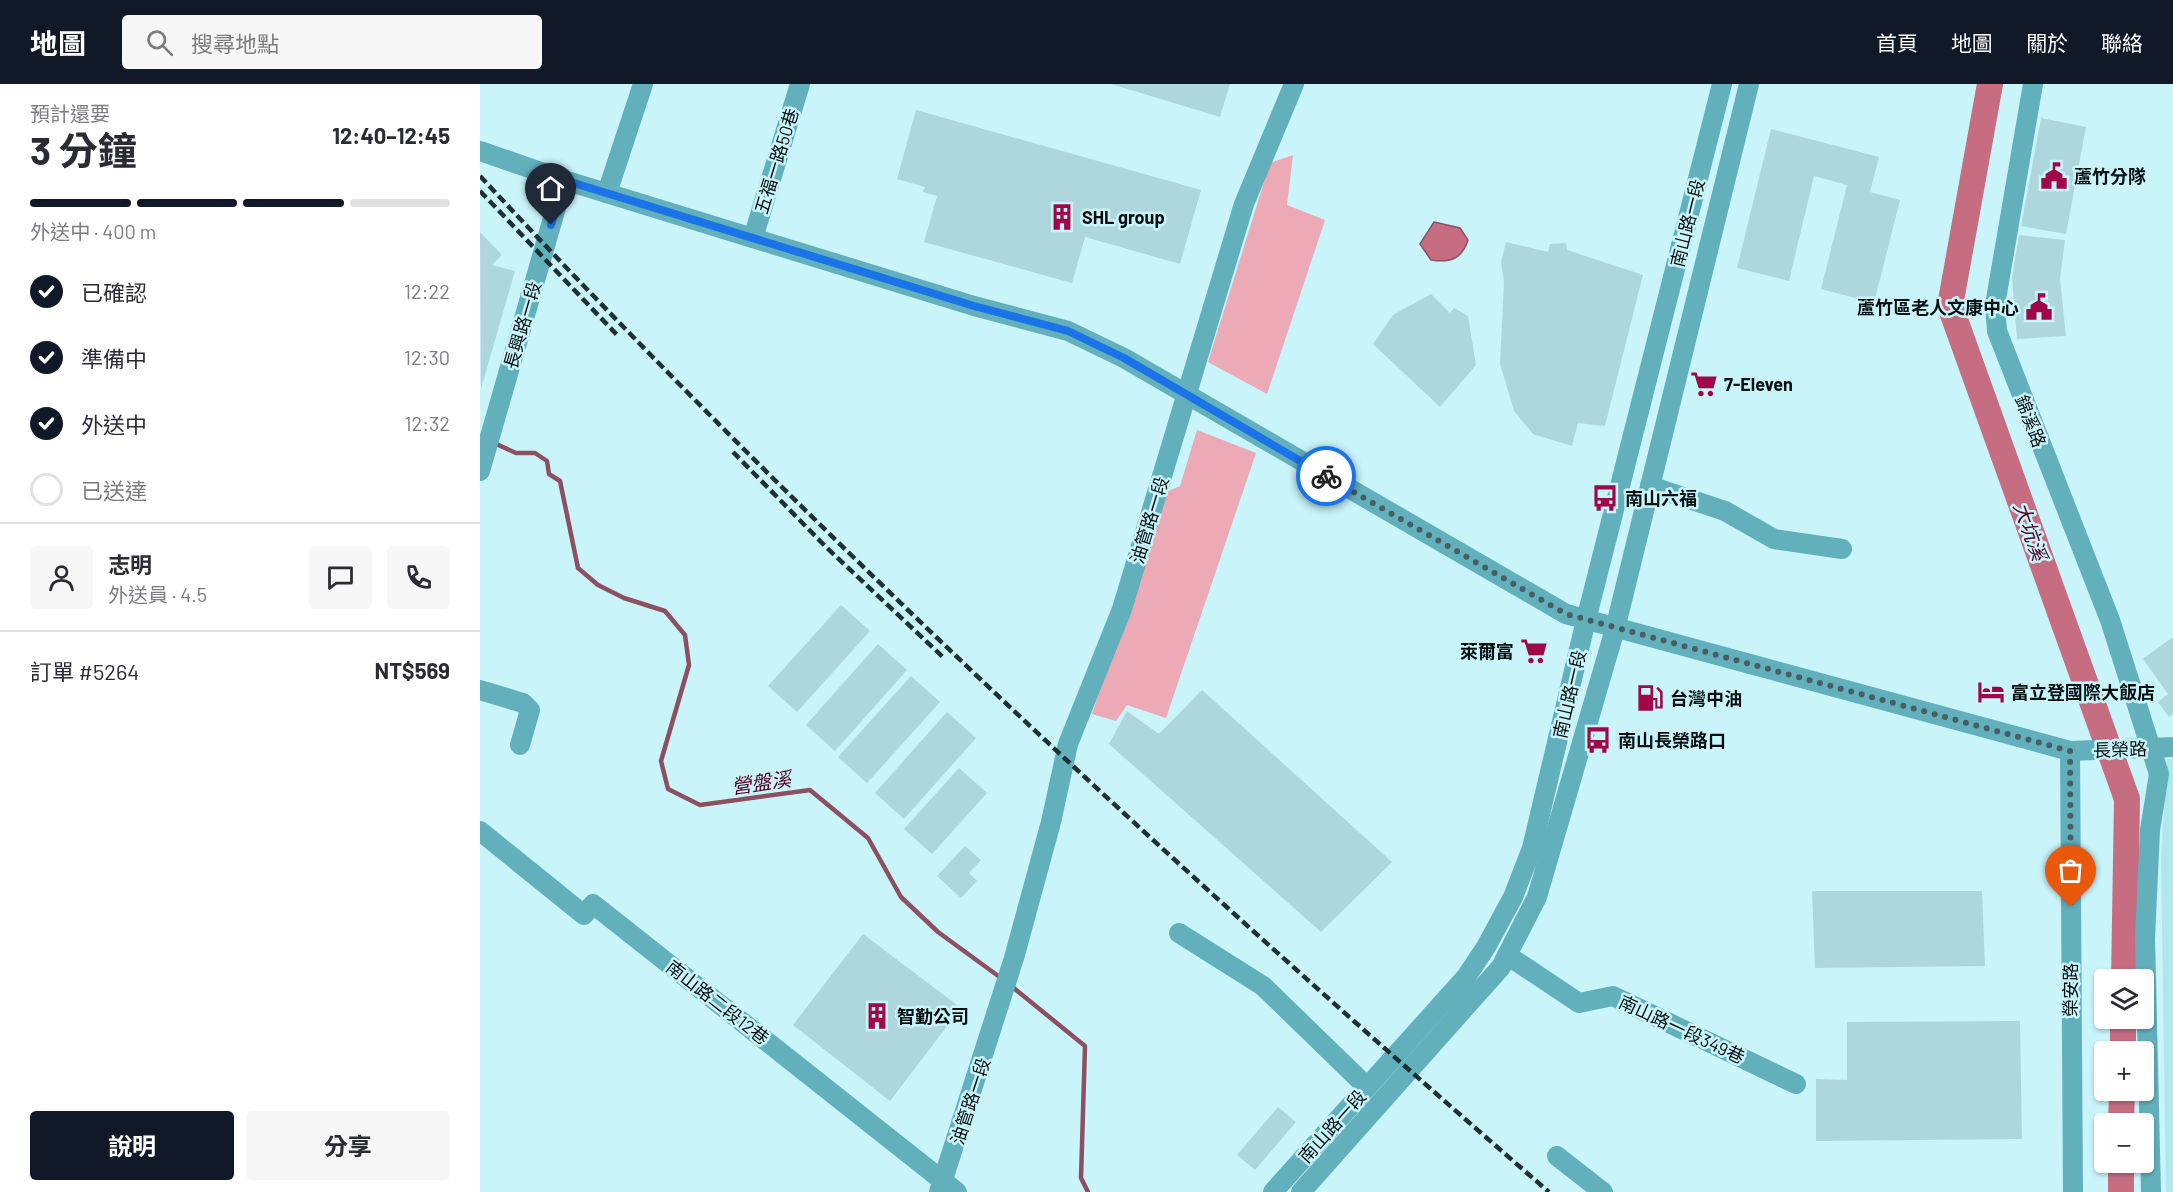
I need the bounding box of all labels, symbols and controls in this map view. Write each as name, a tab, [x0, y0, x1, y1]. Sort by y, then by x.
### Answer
search box	[122, 15, 542, 69]
text: 地圖	[30, 26, 86, 60]
icon: search	[143, 26, 176, 59]
text: 搜尋地點	[191, 30, 279, 56]
text: 首頁	[1876, 30, 1918, 55]
text: 地圖	[1951, 30, 1993, 55]
text: 關於	[2026, 30, 2068, 55]
text: 聯絡	[2101, 30, 2143, 55]
text: 預計還要	[30, 101, 110, 125]
street label: 五福一路50巷	[749, 105, 803, 217]
text: 12:40–12:45	[332, 122, 450, 148]
text: 3 分鐘	[30, 126, 137, 173]
public building icon: 蘆竹分隊	[2039, 161, 2069, 191]
pin	[525, 163, 576, 225]
place label: 蘆竹分隊	[2074, 165, 2146, 187]
icon: home	[534, 172, 567, 205]
street label: 南山路一段	[1665, 177, 1709, 269]
building icon: SHL group	[1047, 202, 1077, 232]
place label: SHL group	[1082, 206, 1165, 228]
text: 外送中 · 400 m	[30, 219, 156, 243]
icon: check	[30, 275, 63, 308]
text: 已確認	[81, 279, 147, 305]
text: 12:22	[404, 279, 450, 303]
street label: 長興路一段	[499, 279, 545, 371]
public building icon: 蘆竹區老人文康中心	[2024, 292, 2054, 322]
place label: 蘆竹區老人文康中心	[1857, 296, 2019, 318]
icon: check	[30, 341, 63, 374]
text: 準備中	[81, 345, 147, 371]
text: 12:30	[404, 345, 450, 369]
supermarket icon: 7-Eleven	[1689, 369, 1719, 399]
place label: 7-Eleven	[1724, 373, 1793, 395]
street label: 錦溪路	[2011, 392, 2051, 450]
icon: check	[30, 407, 63, 440]
text: 外送中	[81, 411, 147, 437]
text: 12:32	[404, 411, 450, 435]
courier	[1296, 446, 1356, 506]
icon: bike	[1310, 460, 1343, 493]
street label: 油管路一段	[1125, 474, 1173, 566]
text: 已送達	[81, 477, 147, 503]
bus stop icon: 南山六福	[1590, 483, 1620, 513]
place label: 南山六福	[1625, 487, 1697, 509]
water label: 大坑溪	[2009, 499, 2054, 566]
button: person	[30, 546, 93, 609]
button: chat	[309, 546, 372, 609]
button: phone	[387, 546, 450, 609]
text: 志明	[108, 551, 152, 577]
text: 外送員 · 4.5	[108, 582, 207, 606]
supermarket icon: 萊爾富	[1519, 636, 1549, 666]
place label: 萊爾富	[1460, 640, 1514, 662]
street label: 南山路一段	[1548, 648, 1590, 740]
text: NT$569	[375, 657, 450, 683]
text: 訂單 #5264	[30, 658, 139, 684]
hotel icon: 富立登國際大飯店	[1976, 677, 2006, 707]
place label: 富立登國際大飯店	[2011, 681, 2155, 703]
fuel station icon: 台灣中油	[1635, 683, 1665, 713]
place label: 台灣中油	[1670, 687, 1742, 709]
bus stop icon: 南山長榮路口	[1583, 725, 1613, 755]
place label: 南山長榮路口	[1618, 729, 1726, 751]
street label: 長榮路	[2093, 737, 2147, 761]
water label: 營盤溪	[730, 766, 795, 798]
pin	[2045, 845, 2096, 907]
icon: bag	[2054, 854, 2087, 887]
street label: 南山路二段12巷	[662, 955, 774, 1049]
street label: 榮安路	[2059, 963, 2081, 1017]
map controls	[2094, 969, 2154, 1173]
button: layers	[2094, 969, 2154, 1029]
street label: 南山路一段349巷	[1615, 990, 1749, 1068]
building icon: 智勤公司	[862, 1001, 892, 1031]
place label: 智勤公司	[897, 1005, 969, 1027]
button: +	[2094, 1041, 2154, 1101]
street label: 油管路一段	[946, 1055, 994, 1147]
street label: 南山路一段	[1294, 1085, 1370, 1167]
button: 說明	[30, 1111, 234, 1180]
button: 分享	[246, 1111, 450, 1180]
button: −	[2094, 1113, 2154, 1173]

